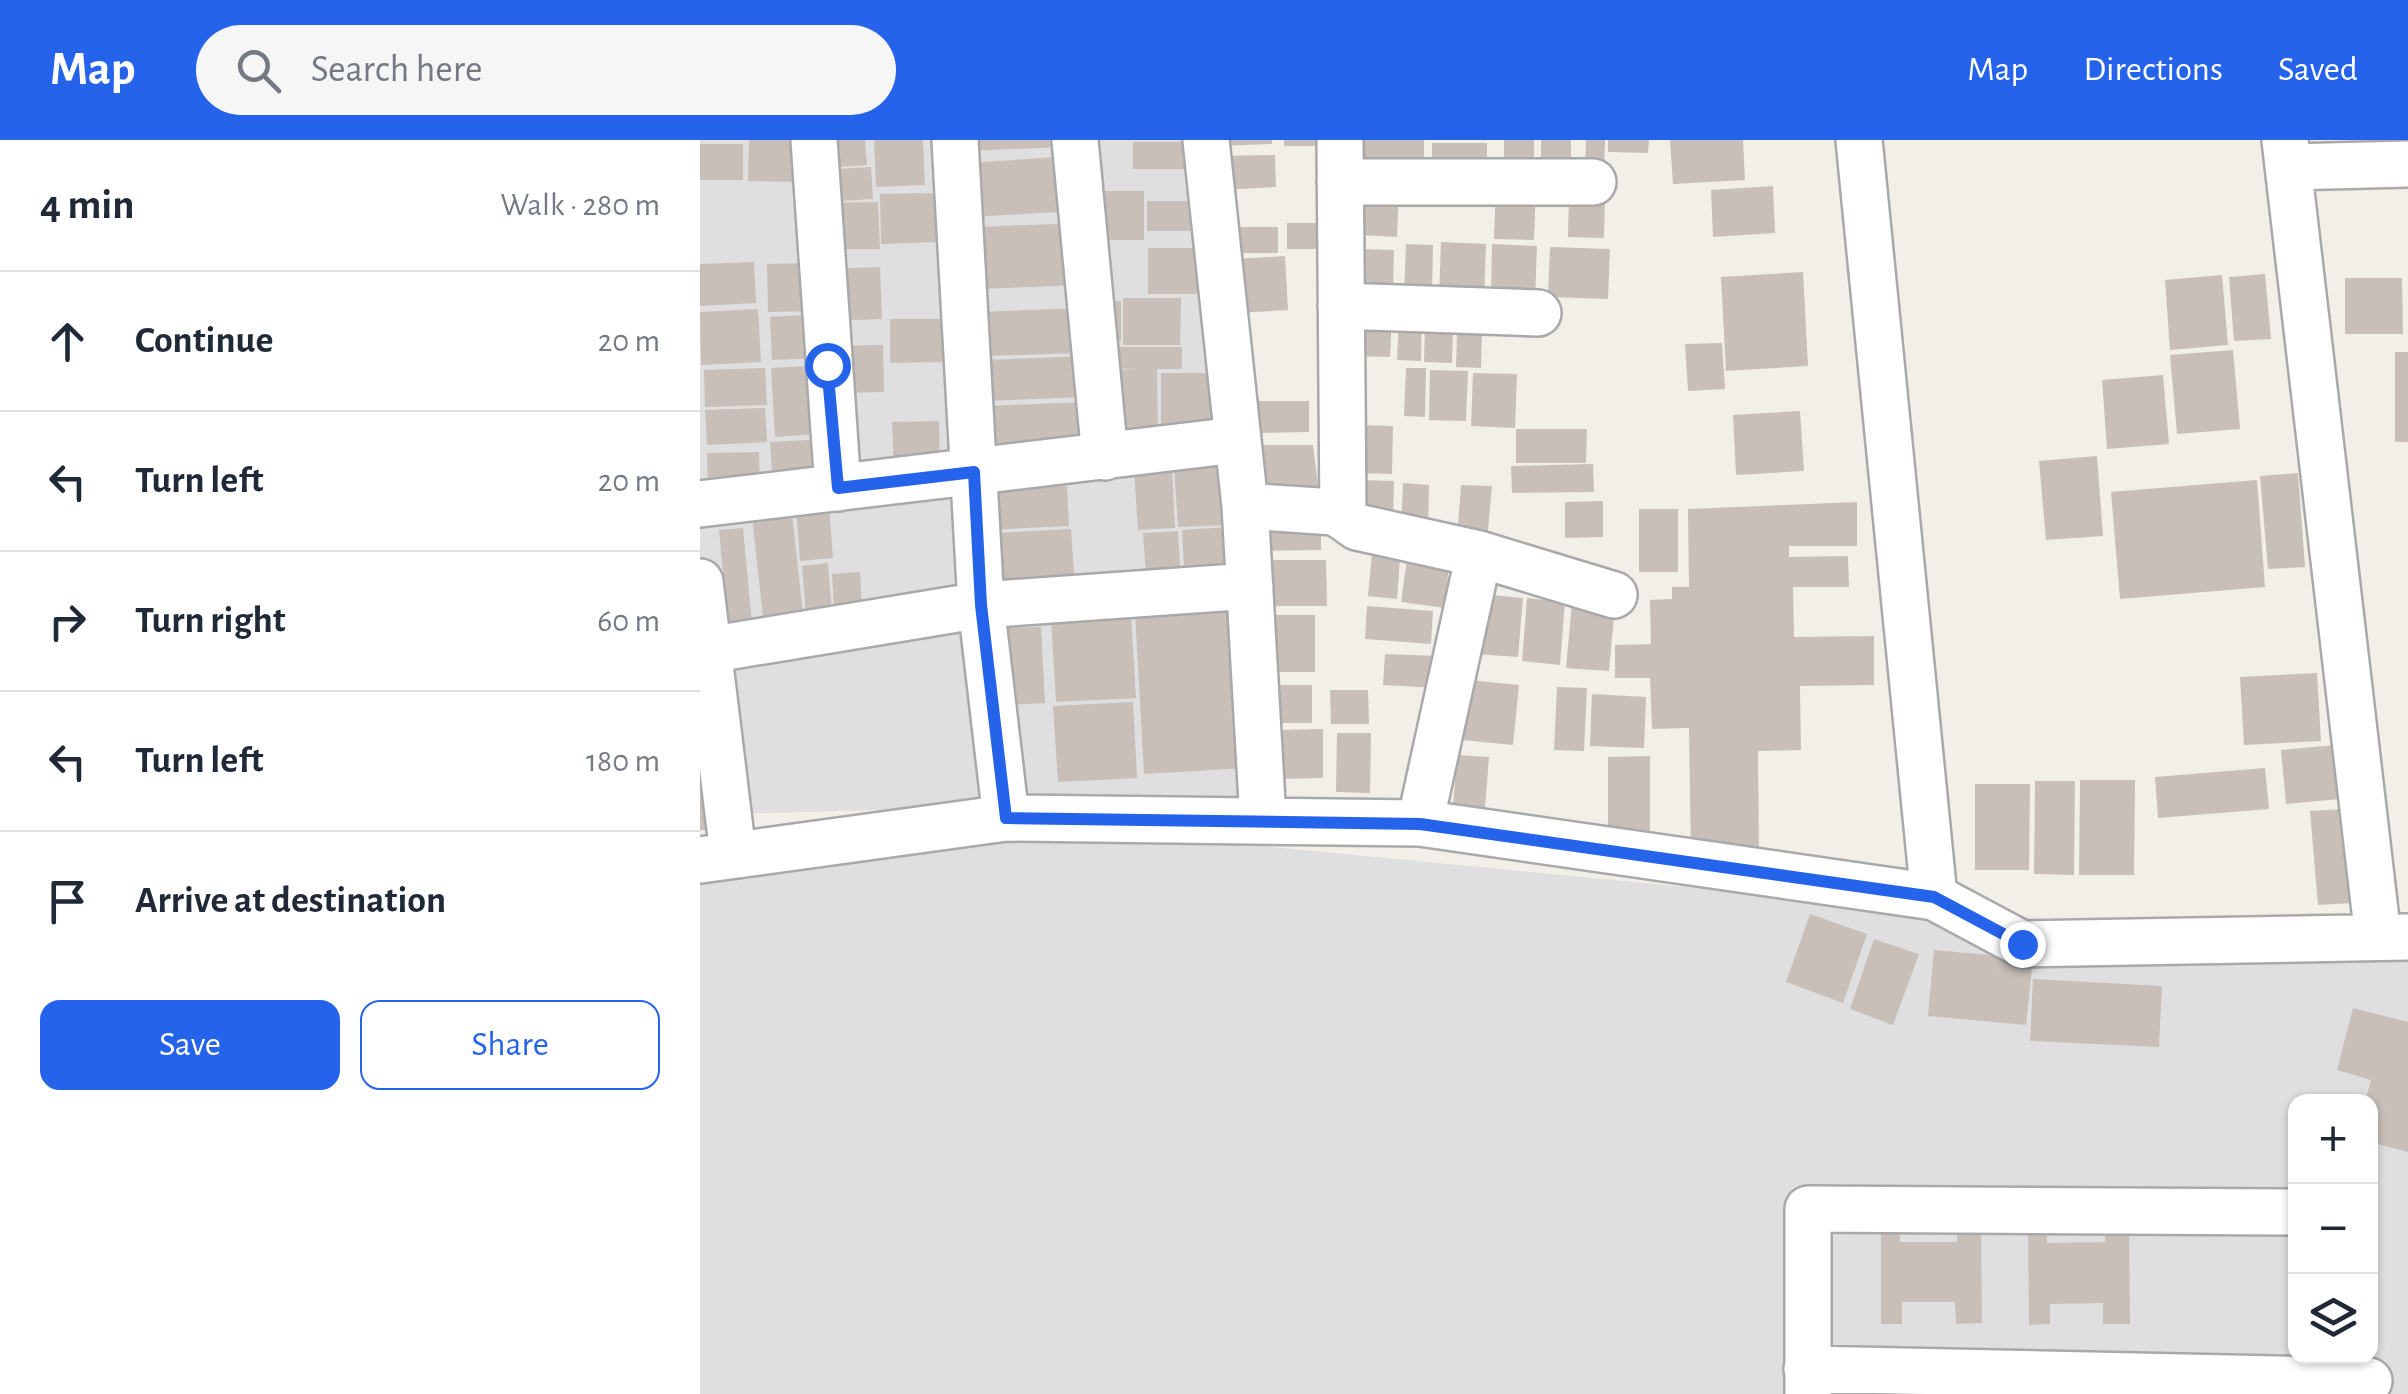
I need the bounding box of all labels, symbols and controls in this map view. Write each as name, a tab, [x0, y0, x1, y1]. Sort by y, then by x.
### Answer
search box	[196, 25, 896, 115]
icon: search	[231, 43, 286, 98]
text: Map	[50, 46, 136, 94]
text: Search here	[311, 51, 483, 89]
text: Map	[1967, 52, 2028, 87]
text: Directions	[2083, 52, 2223, 87]
text: Saved	[2278, 52, 2358, 87]
text: 4 min	[40, 184, 135, 226]
text: Walk · 280 m	[500, 189, 660, 221]
icon: ahead	[40, 314, 95, 369]
text: Continue	[135, 322, 273, 360]
text: 20 m	[598, 325, 660, 357]
route start	[805, 343, 851, 389]
icon: left	[40, 454, 95, 509]
text: Turn left	[135, 462, 263, 500]
text: 20 m	[598, 465, 660, 497]
icon: right	[40, 594, 95, 649]
text: Turn right	[135, 602, 285, 640]
text: 60 m	[597, 605, 660, 637]
icon: left	[40, 734, 95, 789]
text: Turn left	[135, 742, 263, 780]
text: 180 m	[586, 745, 660, 777]
icon: arrive	[40, 874, 95, 929]
text: Arrive at destination	[135, 882, 446, 920]
route end	[2000, 922, 2046, 968]
button: Save	[40, 1000, 340, 1090]
button: Share	[360, 1000, 660, 1090]
map controls	[2288, 1094, 2378, 1364]
button: +	[2288, 1094, 2378, 1184]
button: −	[2288, 1184, 2378, 1274]
button: layers	[2288, 1274, 2378, 1364]

